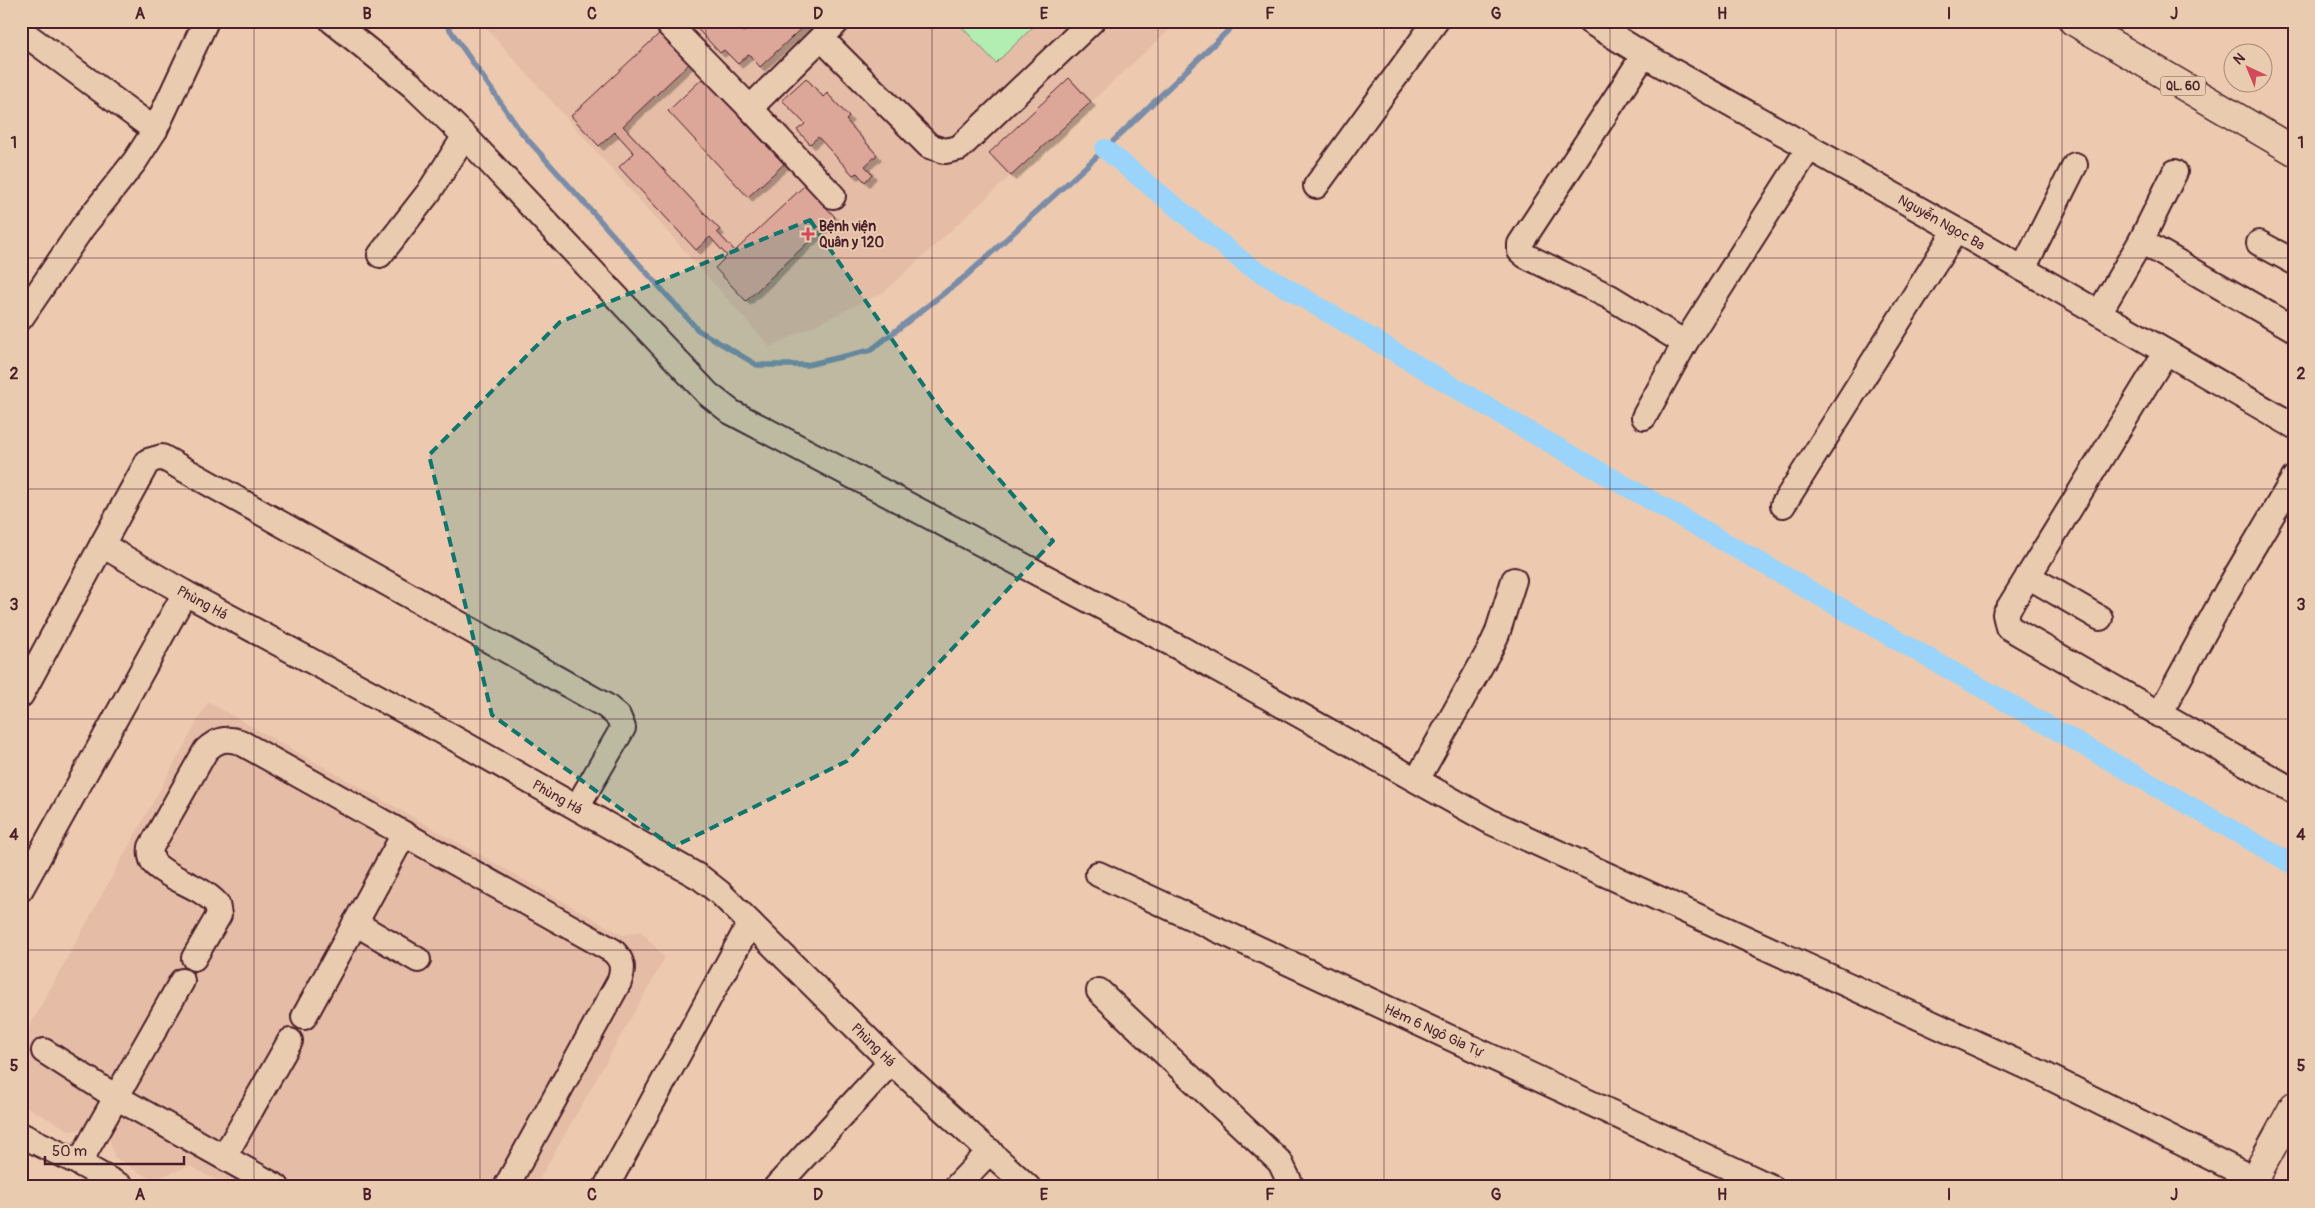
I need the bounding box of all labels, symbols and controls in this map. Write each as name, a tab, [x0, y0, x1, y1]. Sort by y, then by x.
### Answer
text: A	[135, 4, 146, 24]
text: B	[362, 4, 372, 24]
text: C	[587, 4, 597, 24]
text: D	[813, 4, 823, 24]
text: E	[1040, 4, 1049, 24]
text: F	[1265, 4, 1275, 24]
text: G	[1491, 4, 1502, 24]
text: H	[1717, 4, 1727, 24]
text: I	[1947, 4, 1951, 24]
text: J	[2170, 4, 2178, 24]
north arrow	[2222, 42, 2272, 92]
text: N	[2230, 50, 2249, 68]
road number: QL. 60	[2160, 76, 2206, 95]
text: 1	[11, 133, 17, 153]
text: 1	[2298, 133, 2304, 153]
street label: Nguyễn Ngọc Ba	[1895, 191, 1988, 254]
place label: Bệnh viện Quân y 120	[819, 218, 884, 251]
marker: Bệnh viện Quân y 120	[801, 227, 815, 241]
text: 2	[10, 364, 19, 384]
text: 2	[2297, 364, 2306, 384]
street label: Phùng Há	[174, 582, 231, 623]
text: 3	[10, 595, 19, 615]
text: 3	[2297, 595, 2306, 615]
street label: Phùng Há	[529, 776, 586, 818]
text: 4	[9, 825, 19, 845]
text: 4	[2296, 825, 2306, 845]
street label: Hẻm 6 Ngô Gia Tự	[1382, 1000, 1487, 1061]
street label: Phùng Há	[848, 1019, 899, 1070]
text: 5	[10, 1056, 19, 1076]
text: 5	[2297, 1056, 2306, 1076]
scale bar	[45, 1133, 184, 1165]
text: 50 m	[52, 1142, 87, 1161]
text: A	[135, 1185, 146, 1205]
text: B	[362, 1185, 372, 1205]
text: C	[587, 1185, 597, 1205]
text: D	[813, 1185, 823, 1205]
text: E	[1040, 1185, 1049, 1205]
text: F	[1265, 1185, 1275, 1205]
text: G	[1491, 1185, 1502, 1205]
text: H	[1717, 1185, 1727, 1205]
text: I	[1947, 1185, 1951, 1205]
text: J	[2170, 1185, 2178, 1205]

